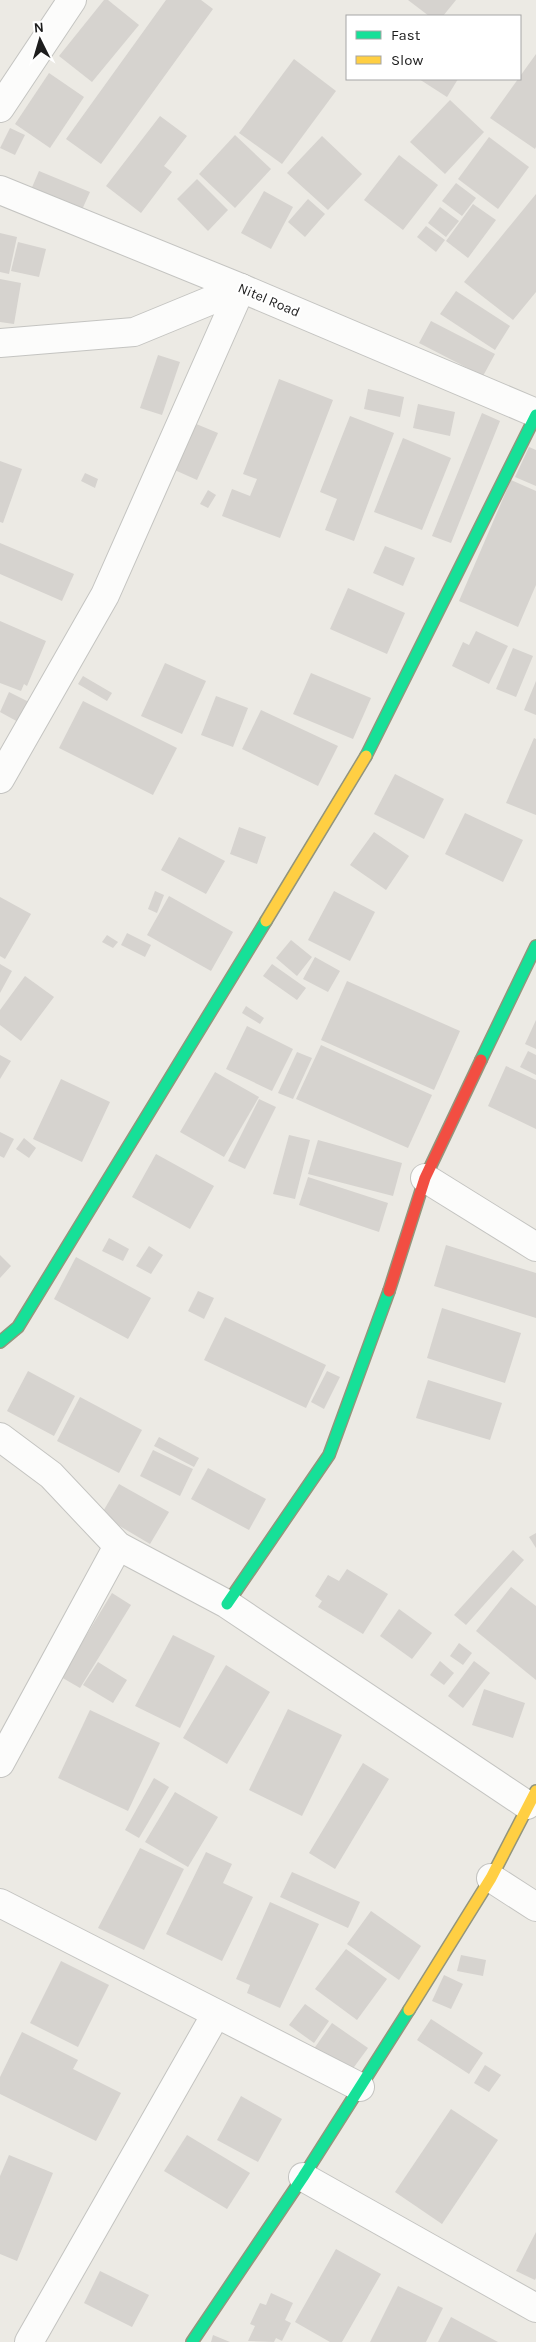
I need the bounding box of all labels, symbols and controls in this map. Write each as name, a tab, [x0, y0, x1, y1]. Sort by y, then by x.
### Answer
north arrow	[15, 15, 65, 65]
legend	[346, 15, 521, 80]
text: N	[33, 19, 45, 36]
text: Fast	[391, 26, 421, 44]
text: Slow	[391, 51, 423, 69]
street label: Nitel Road	[235, 279, 303, 321]

